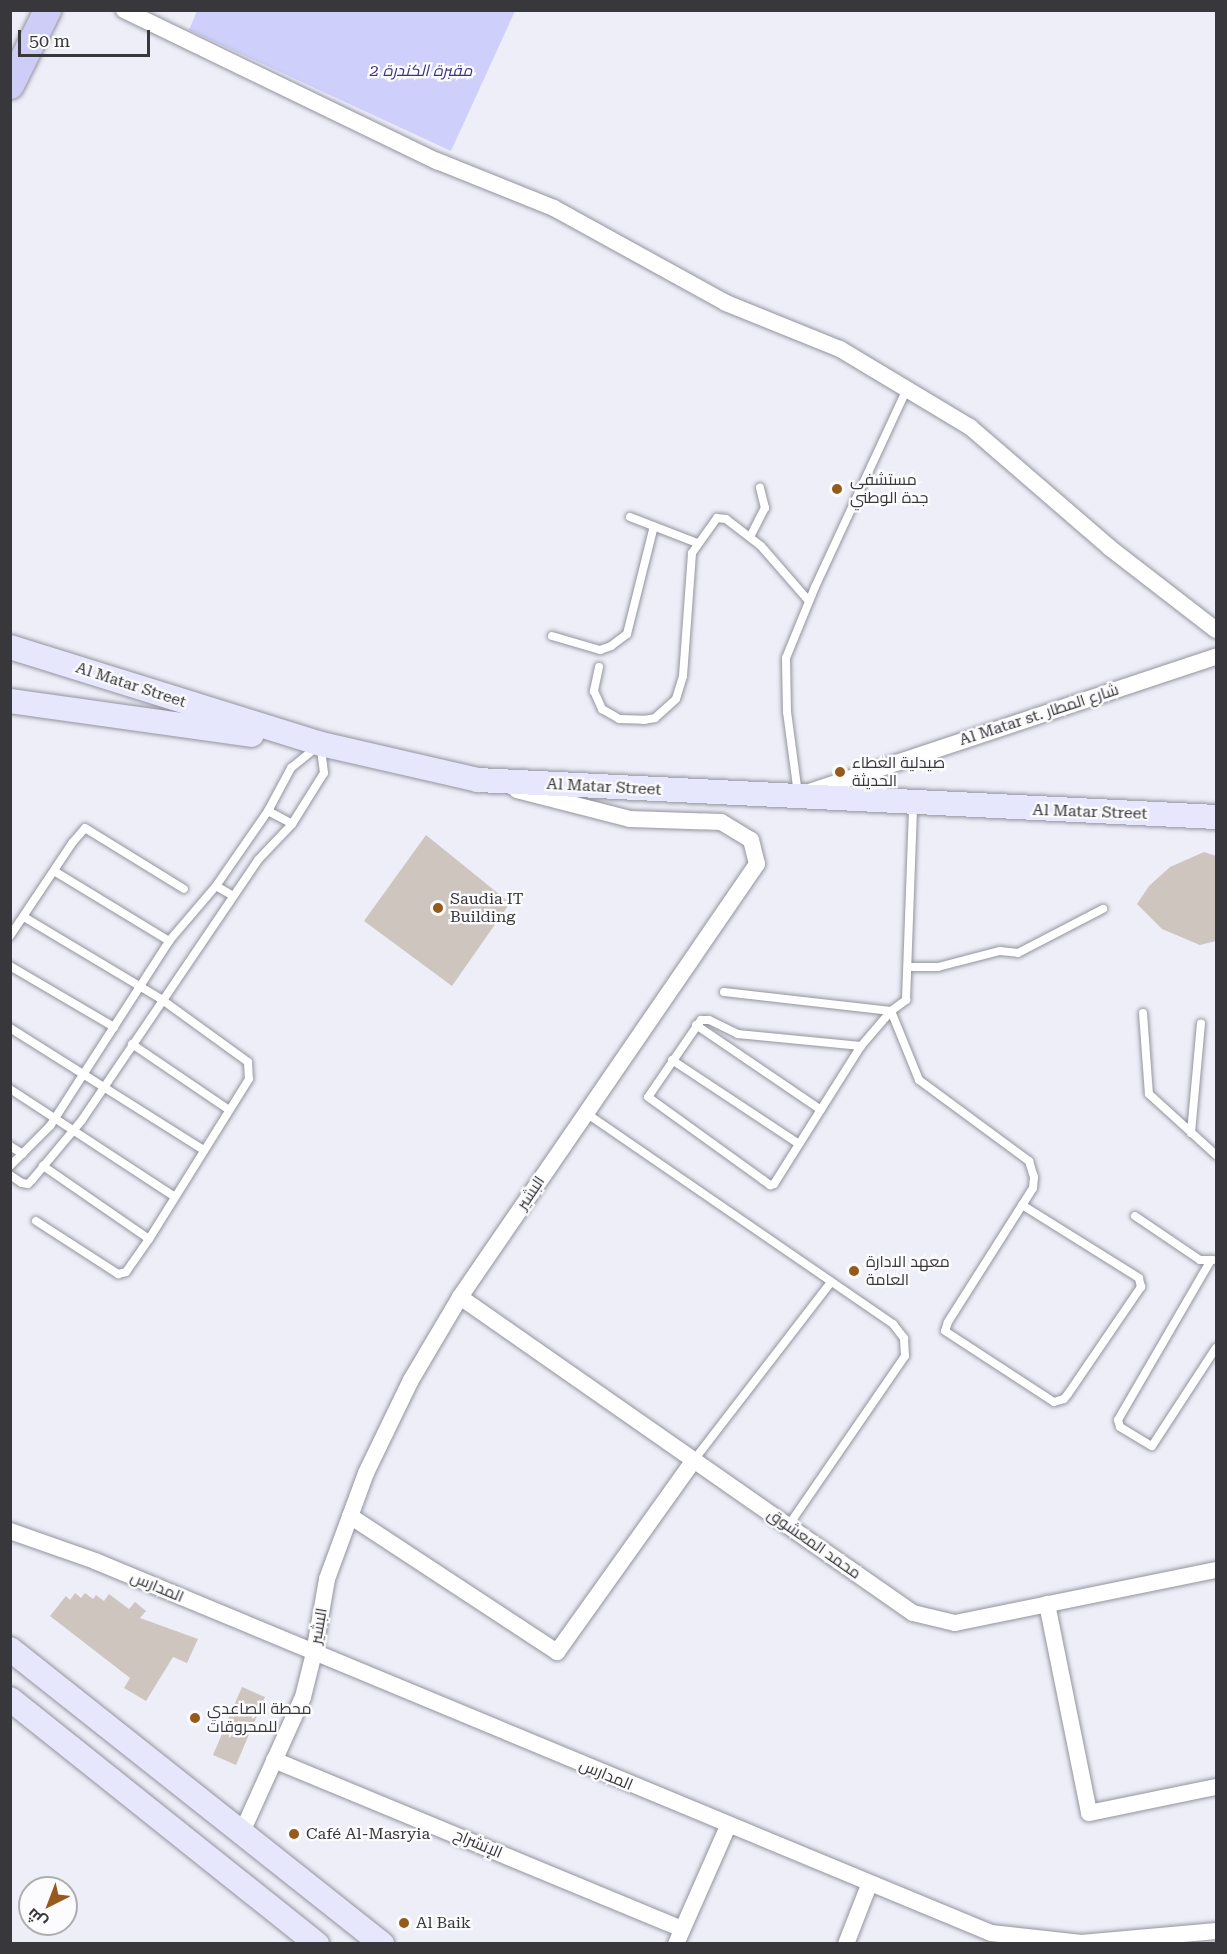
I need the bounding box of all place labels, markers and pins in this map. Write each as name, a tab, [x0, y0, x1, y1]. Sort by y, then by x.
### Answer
place label: مستشفى جدة الوطني	[850, 470, 928, 508]
marker: مستشفى جدة الوطني	[828, 480, 846, 498]
place label: صيدلية العطاء الحديثة	[852, 753, 945, 791]
marker: صيدلية العطاء الحديثة	[833, 765, 847, 779]
place label: Saudia IT Building	[450, 889, 523, 927]
marker: Saudia IT Building	[431, 901, 445, 915]
place label: معهد الادارة العامة	[866, 1252, 950, 1290]
marker: معهد الادارة العامة	[847, 1264, 861, 1278]
place label: محطة الصاعدي للمحروقات	[207, 1699, 312, 1737]
marker: محطة الصاعدي للمحروقات	[188, 1711, 202, 1725]
place label: Café Al-Masryia	[306, 1824, 430, 1844]
marker: Café Al-Masryia	[287, 1827, 301, 1841]
place label: Al Baik	[416, 1913, 471, 1933]
marker: Al Baik	[397, 1916, 411, 1930]

